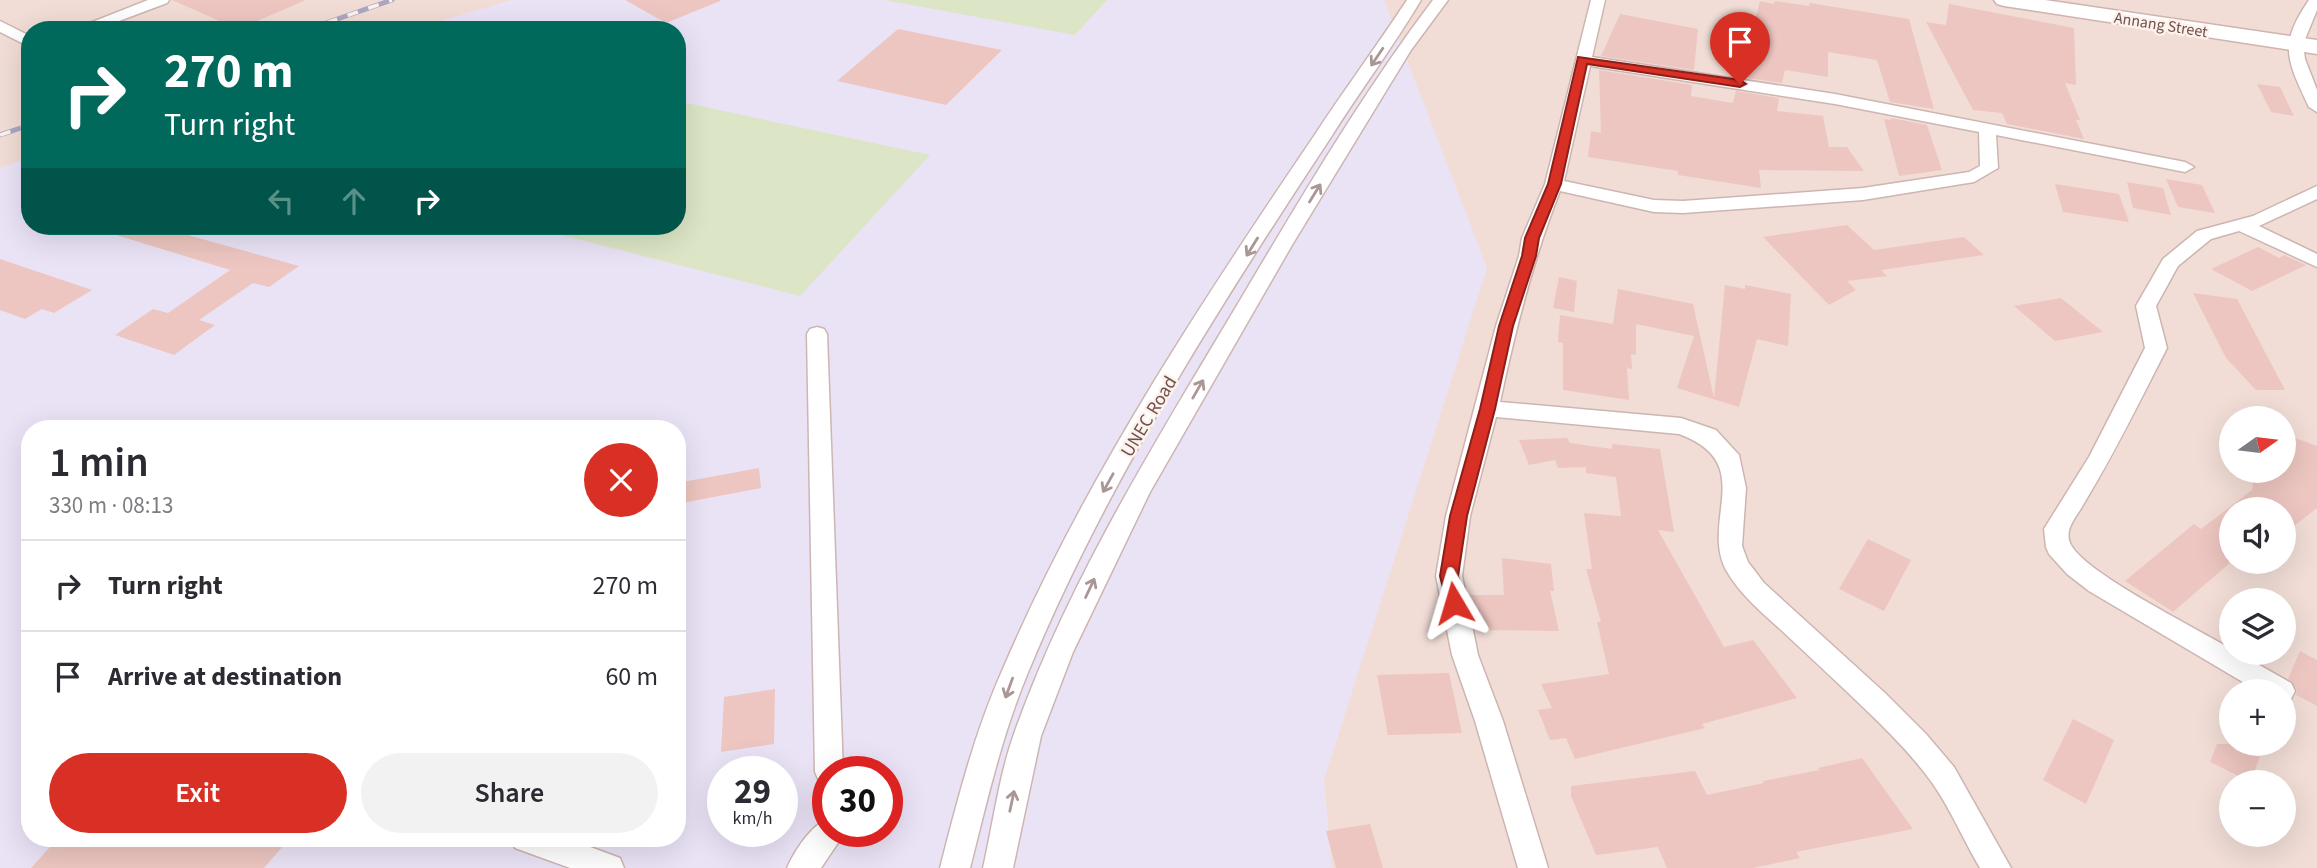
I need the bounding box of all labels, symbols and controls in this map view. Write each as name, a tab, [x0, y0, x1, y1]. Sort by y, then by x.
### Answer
street label: Annang Street	[2113, 7, 2210, 43]
pin	[1710, 12.0, 1770, 84]
icon: arrive	[1721, 23, 1759, 61]
text: 270 m	[164, 37, 293, 107]
one-way arrow	[1370, 47, 1384, 66]
icon: right	[49, 49, 140, 140]
text: Turn right	[164, 102, 295, 148]
icon: left	[262, 182, 300, 220]
icon: ahead	[335, 182, 373, 220]
icon: right	[408, 182, 446, 220]
one-way arrow	[1308, 184, 1322, 204]
one-way arrow	[1244, 237, 1258, 257]
street label: UNEC Road	[1115, 371, 1184, 462]
one-way arrow	[1192, 379, 1206, 399]
north arrow	[2219, 406, 2296, 483]
map controls	[2219, 406, 2296, 847]
text: 1 min	[49, 433, 149, 493]
button: close	[584, 443, 658, 517]
one-way arrow	[1101, 473, 1115, 493]
text: 330 m · 08:13	[49, 489, 173, 522]
button: sound	[2219, 497, 2296, 574]
position arrow	[1417, 566, 1491, 640]
icon: right	[49, 567, 87, 605]
text: Turn right	[108, 567, 223, 604]
text: 270 m	[592, 567, 658, 604]
one-way arrow	[1083, 578, 1097, 599]
button: layers	[2219, 588, 2296, 665]
icon: arrive	[49, 658, 87, 696]
text: Arrive at destination	[108, 658, 342, 695]
text: 60 m	[605, 658, 658, 695]
one-way arrow	[1002, 676, 1014, 698]
button: +	[2219, 679, 2296, 756]
button: Exit	[49, 753, 347, 833]
button: Share	[361, 753, 658, 833]
speed limit sign: 30	[812, 756, 903, 847]
text: 29	[734, 767, 771, 817]
button: −	[2219, 770, 2296, 847]
one-way arrow	[1006, 790, 1020, 813]
text: km/h	[733, 806, 772, 831]

